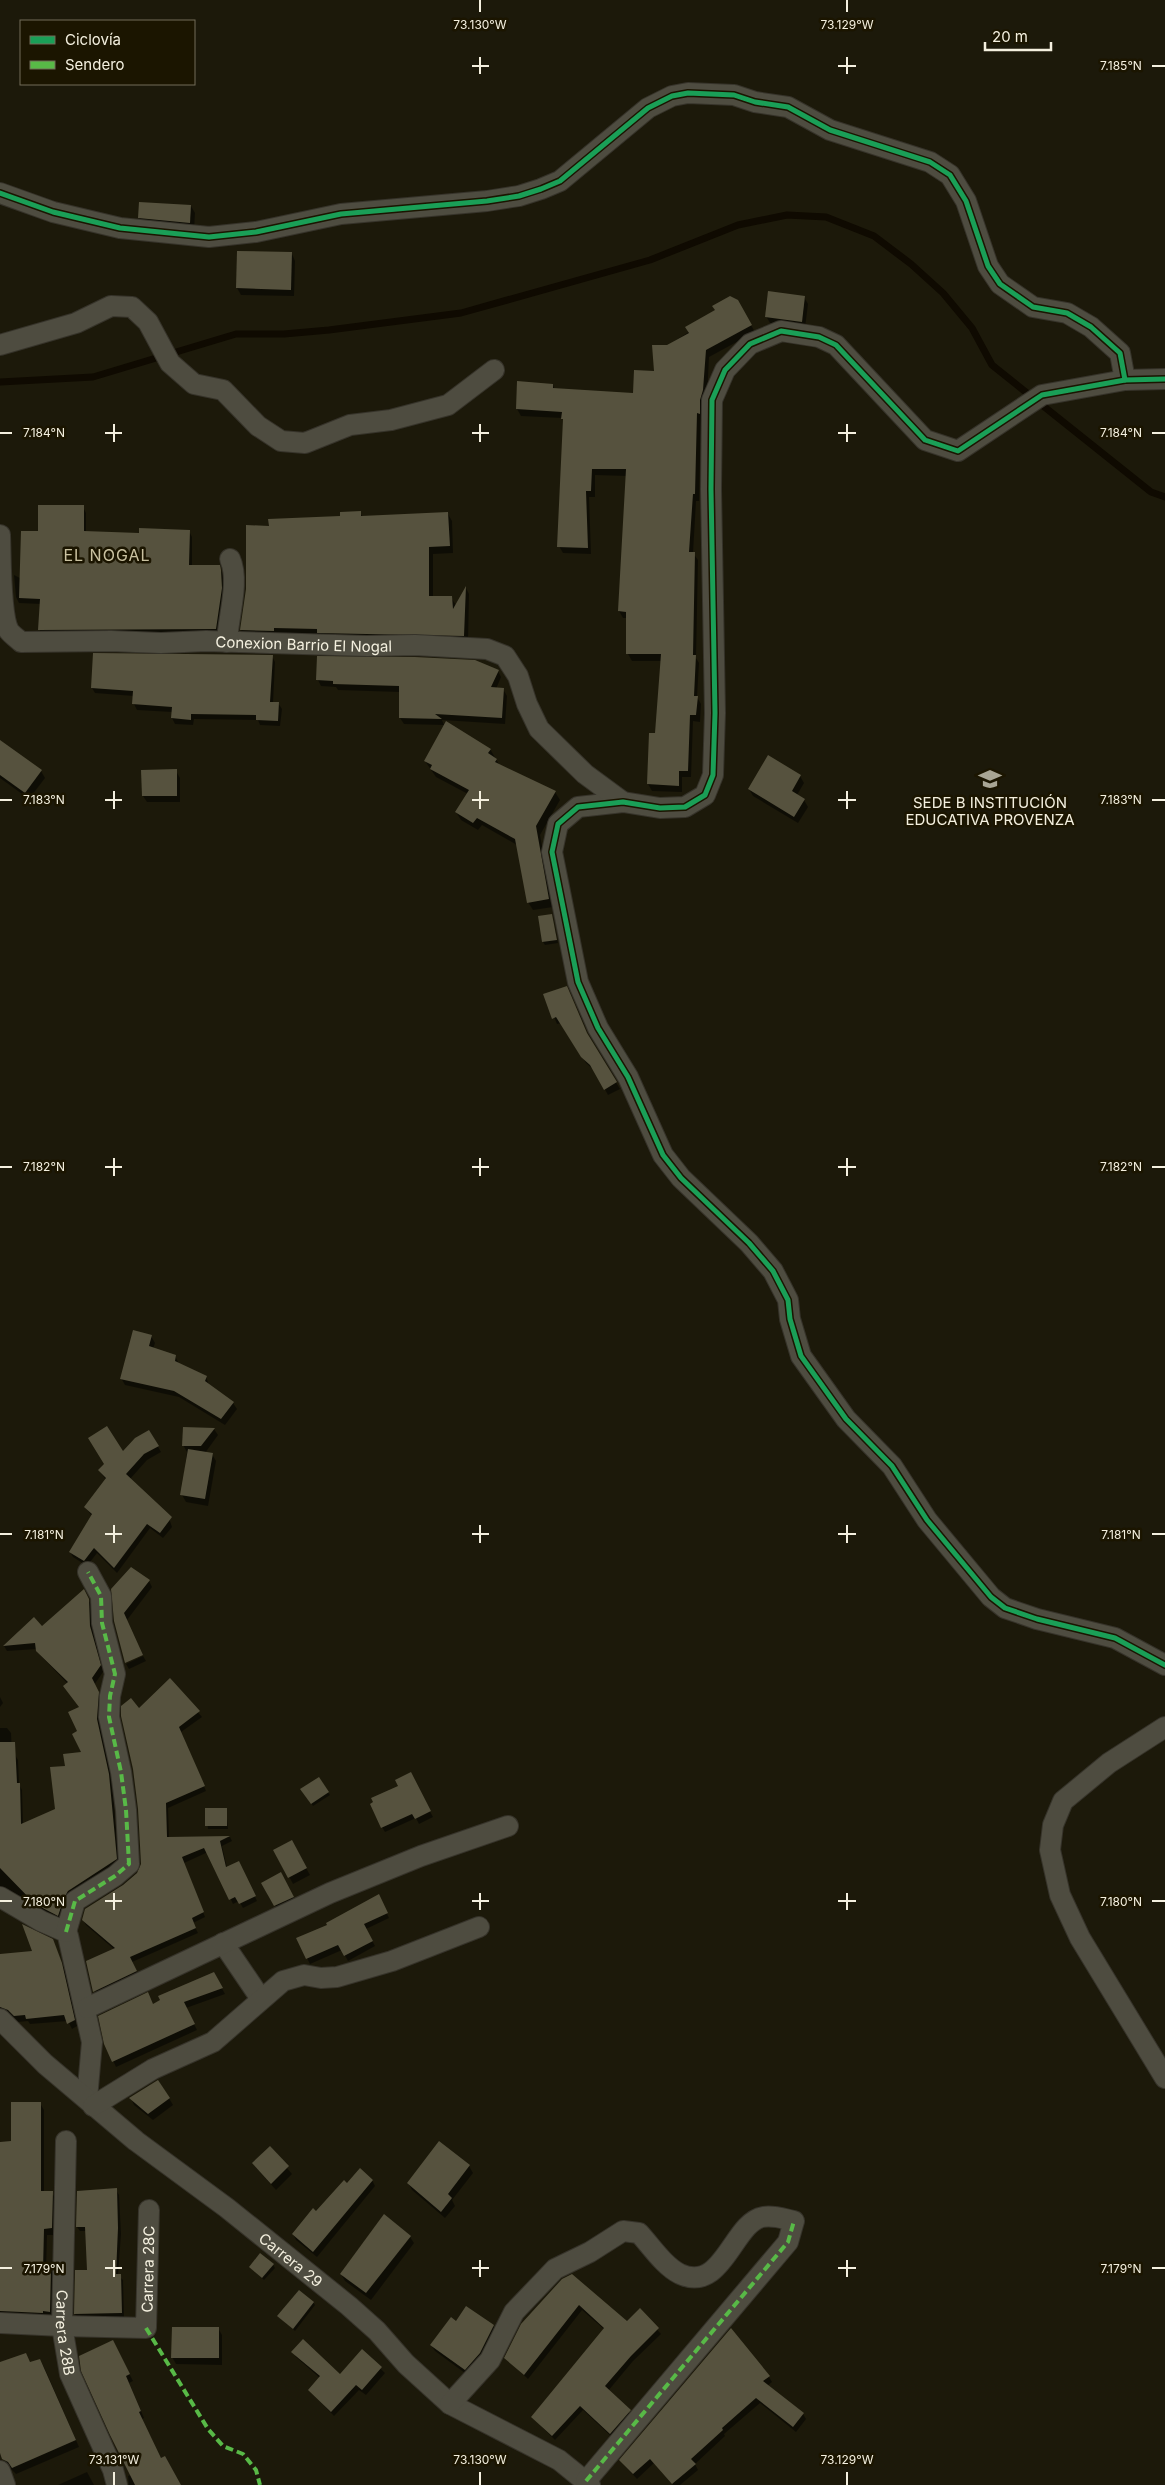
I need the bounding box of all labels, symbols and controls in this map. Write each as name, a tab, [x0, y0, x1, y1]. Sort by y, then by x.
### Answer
text: 73.130°W	[453, 17, 507, 32]
text: 73.129°W	[820, 17, 874, 32]
legend	[20, 20, 195, 85]
scale bar	[985, 20, 1051, 52]
text: 20 m	[992, 27, 1028, 46]
text: Ciclovía	[65, 30, 121, 49]
text: Sendero	[65, 55, 125, 74]
text: 7.185°N	[1100, 58, 1142, 73]
text: 7.184°N	[23, 425, 65, 440]
text: 7.184°N	[1100, 425, 1142, 440]
district label: EL NOGAL	[63, 545, 151, 565]
street label: Conexion Barrio El Nogal	[215, 632, 392, 656]
school or university icon: SEDE B INSTITUCIÓN EDUCATIVA PROVENZA	[977, 766, 1003, 792]
text: 7.183°N	[23, 792, 65, 807]
text: 7.183°N	[1100, 792, 1142, 807]
place label: SEDE B INSTITUCIÓN EDUCATIVA PROVENZA	[906, 793, 1075, 829]
text: 7.182°N	[23, 1159, 65, 1174]
text: 7.182°N	[1100, 1159, 1142, 1174]
text: 7.181°N	[24, 1527, 64, 1542]
text: 7.181°N	[1101, 1527, 1141, 1542]
text: 7.180°N	[23, 1894, 65, 1909]
text: 7.180°N	[1100, 1894, 1142, 1909]
street label: Carrera 28C	[137, 2225, 158, 2313]
street label: Carrera 29	[255, 2228, 327, 2291]
text: 7.179°N	[23, 2261, 65, 2276]
text: 7.179°N	[1100, 2261, 1142, 2276]
street label: Carrera 28B	[52, 2290, 80, 2377]
text: 73.131°W	[89, 2452, 139, 2467]
text: 73.130°W	[453, 2452, 507, 2467]
text: 73.129°W	[820, 2452, 874, 2467]

